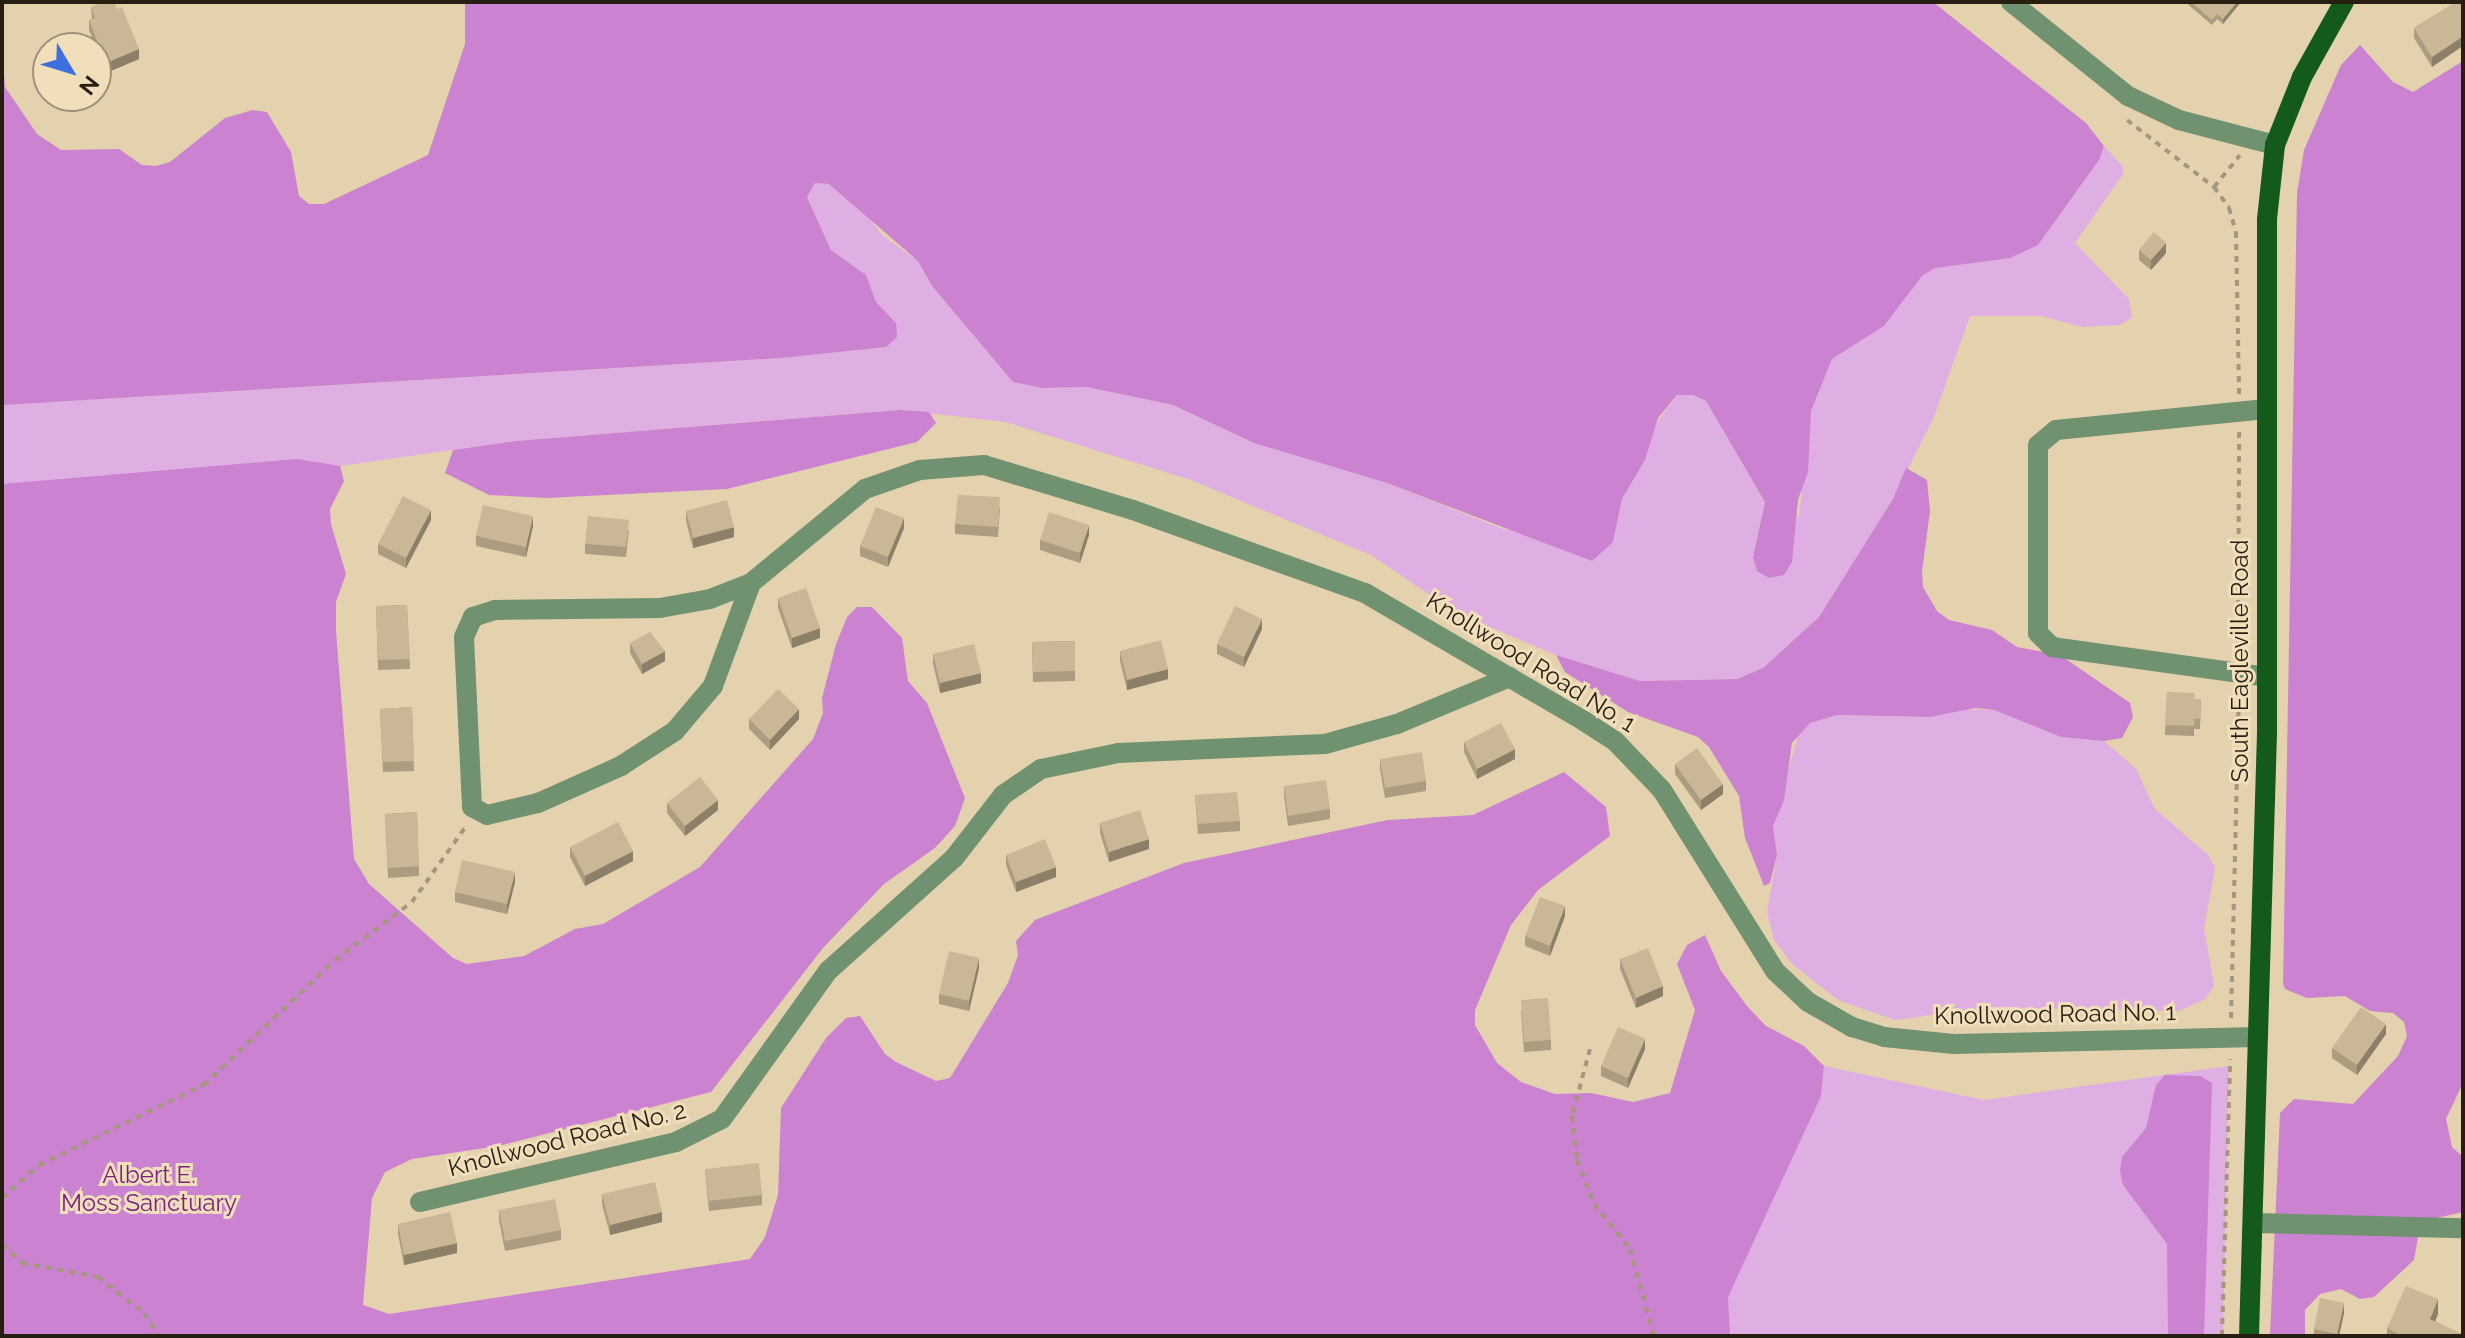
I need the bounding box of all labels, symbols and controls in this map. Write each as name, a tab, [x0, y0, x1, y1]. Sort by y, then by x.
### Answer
north arrow	[32, 32, 112, 112]
text: N	[74, 71, 105, 100]
street label: South Eagleville Road	[2226, 540, 2254, 782]
street label: Knollwood Road No. 1	[1421, 586, 1641, 738]
street label: Knollwood Road No. 1	[1934, 997, 2176, 1031]
street label: Knollwood Road No. 2	[445, 1096, 689, 1182]
park label: Albert E. Moss Sanctuary	[61, 1161, 237, 1217]

